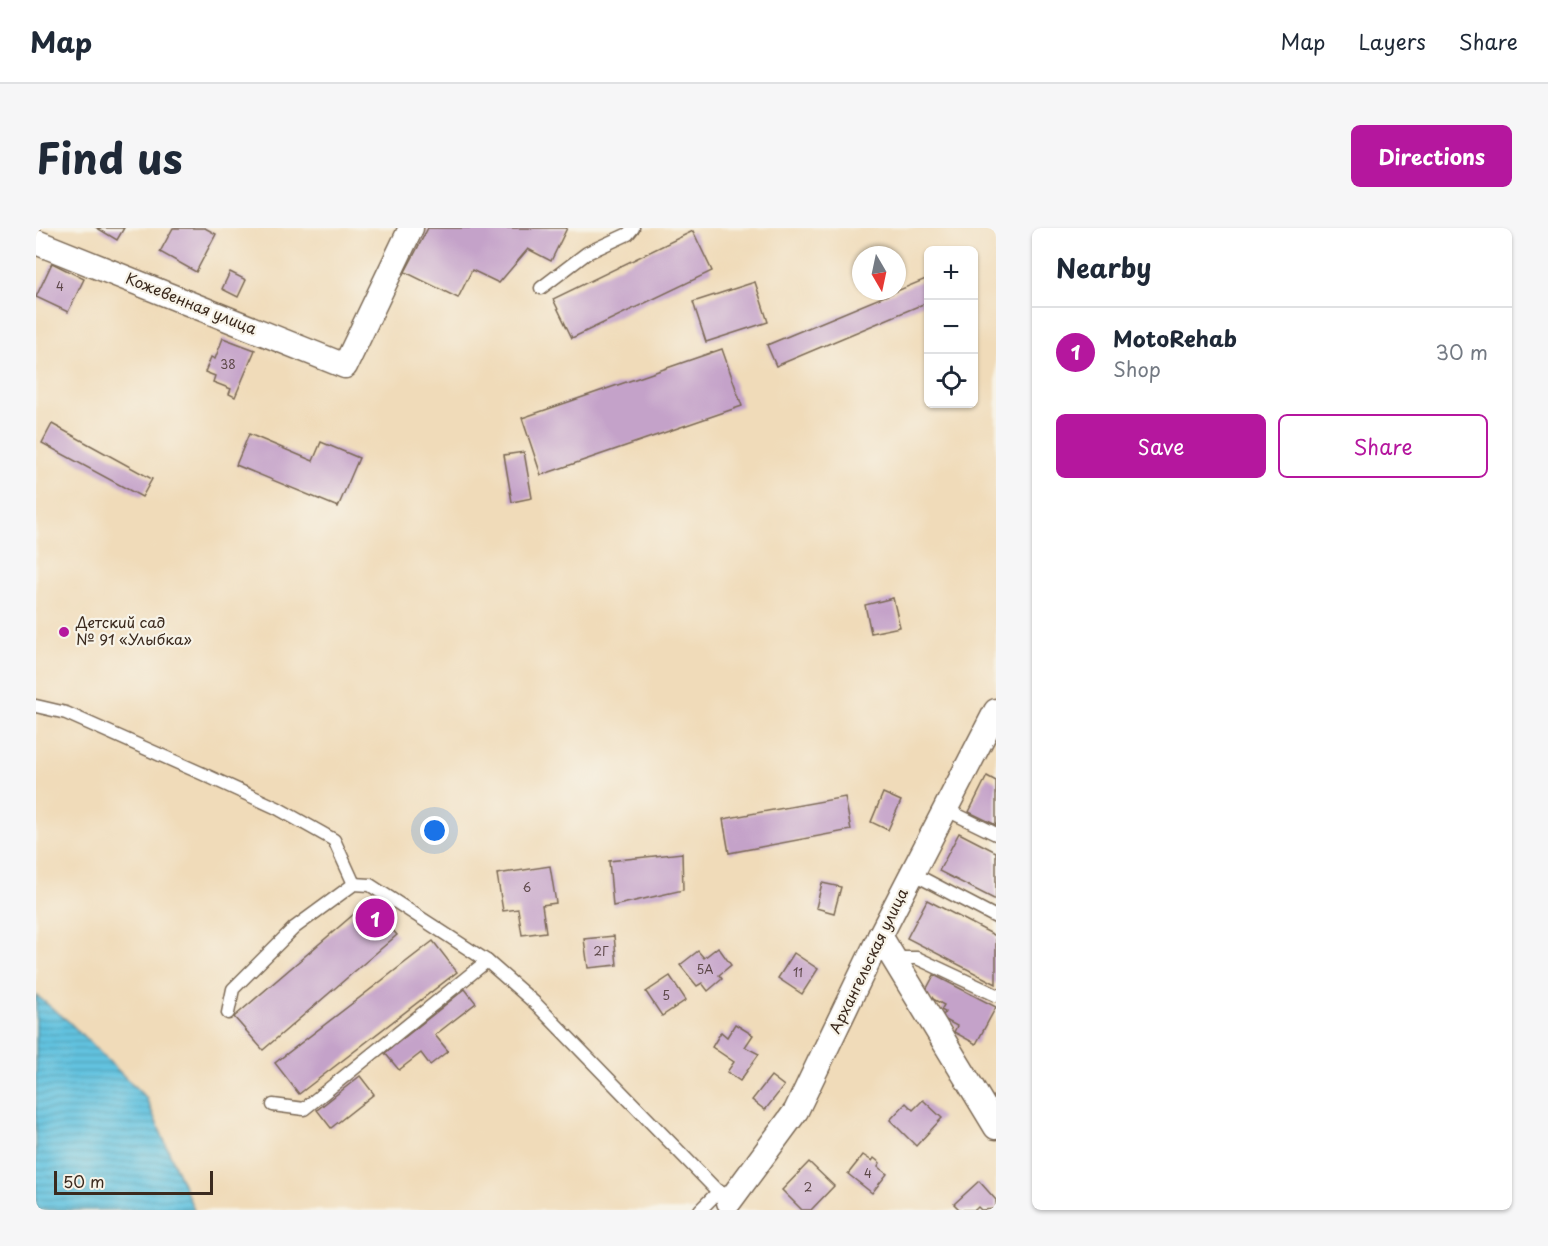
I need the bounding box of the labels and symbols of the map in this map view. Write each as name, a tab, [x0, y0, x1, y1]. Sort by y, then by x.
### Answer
north arrow	[852, 246, 906, 300]
street label: Кожевенная улица	[123, 266, 261, 340]
house number: 4	[56, 277, 64, 295]
house number: 38	[220, 355, 236, 373]
place label: Детский сад № 91 «Улыбка»	[75, 610, 192, 650]
marker: Детский сад № 91 «Улыбка»	[57, 625, 71, 639]
your location	[420, 816, 449, 845]
house number: 6	[523, 878, 531, 896]
street label: Архангельская улица	[822, 883, 913, 1037]
pin: 1	[356, 896, 394, 940]
house number: 2Г	[593, 942, 609, 960]
house number: 5А	[697, 960, 713, 978]
house number: 11	[793, 963, 803, 981]
house number: 5	[662, 986, 670, 1004]
house number: 4	[864, 1164, 872, 1182]
scale bar	[54, 1168, 213, 1196]
house number: 2	[804, 1178, 812, 1196]

